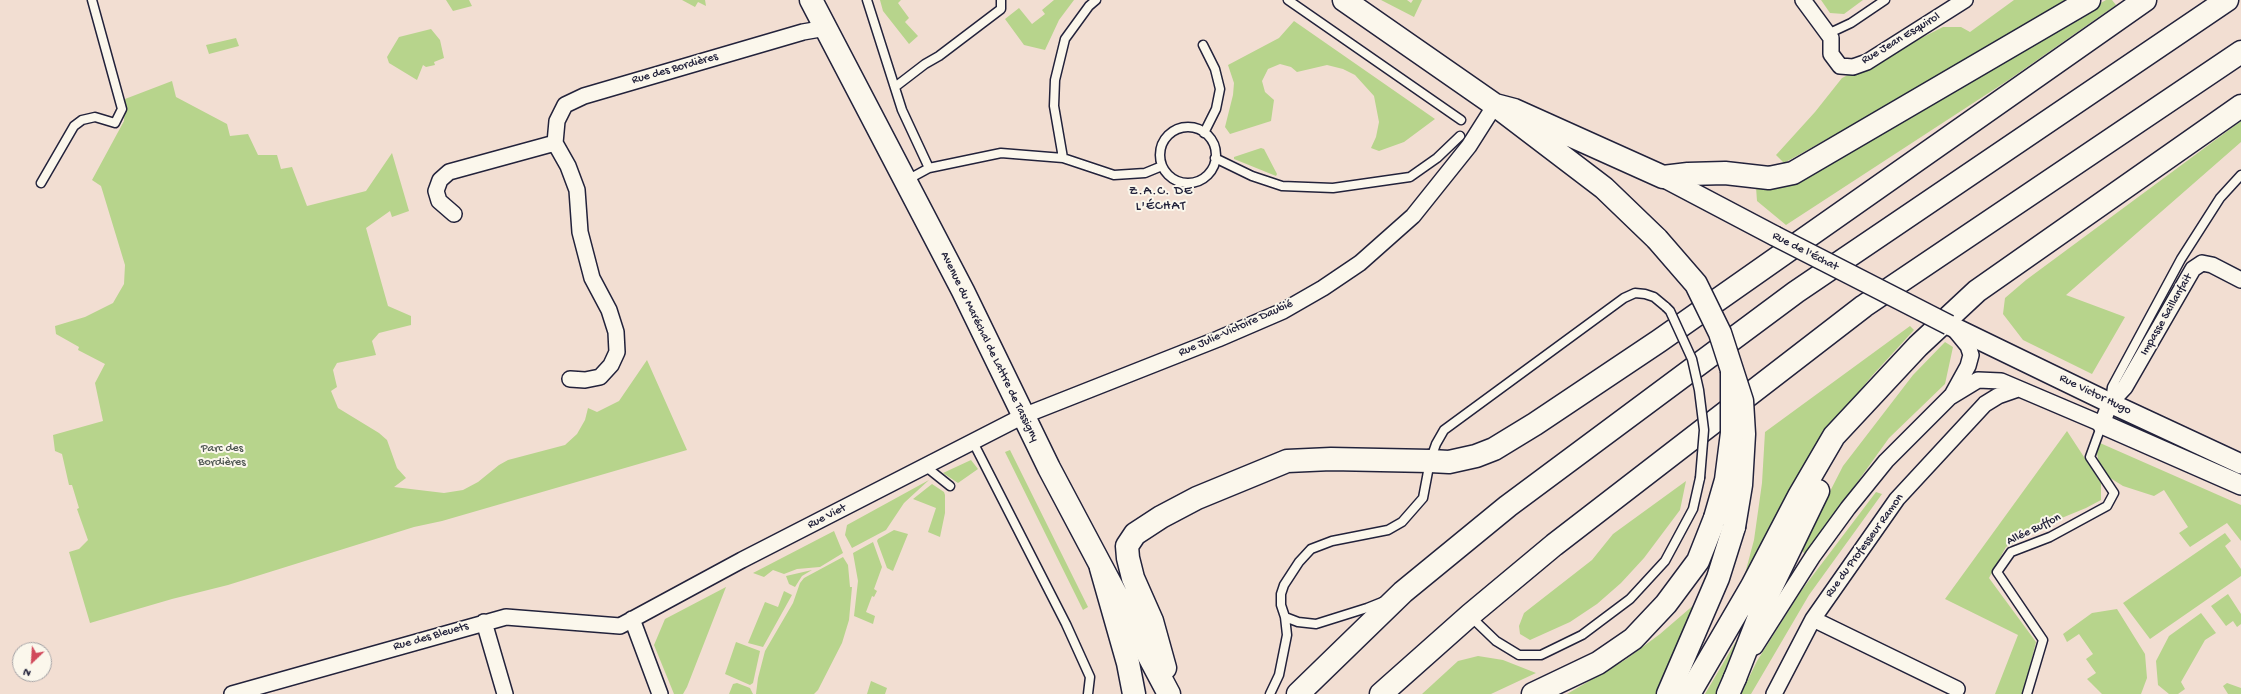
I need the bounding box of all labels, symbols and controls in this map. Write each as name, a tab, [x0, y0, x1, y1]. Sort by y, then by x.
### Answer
street label: Rue Jean Esquirol	[1859, 10, 1943, 68]
street label: Rue des Bordières	[630, 50, 720, 88]
district label: Z.A.C. DE L'ÉCHAT	[1129, 184, 1193, 215]
street label: Rue de l'Échat	[1770, 229, 1840, 275]
street label: Avenue du Maréchal de Lattre de Tassigny	[937, 249, 1041, 445]
street label: Impasse Saillanfait	[2138, 271, 2196, 359]
street label: Rue Julie-Victoire Daubié	[1177, 297, 1295, 361]
street label: Rue Victor Hugo	[2057, 371, 2133, 419]
park label: Parc des Bordières	[198, 442, 246, 470]
street label: Rue du Professeur Ramon	[1823, 491, 1907, 601]
street label: Rue Viet	[805, 501, 849, 533]
street label: Allée Buffon	[2004, 511, 2064, 549]
street label: Rue des Bleuets	[392, 619, 470, 655]
north arrow	[12, 642, 52, 682]
text: N	[22, 665, 33, 679]

